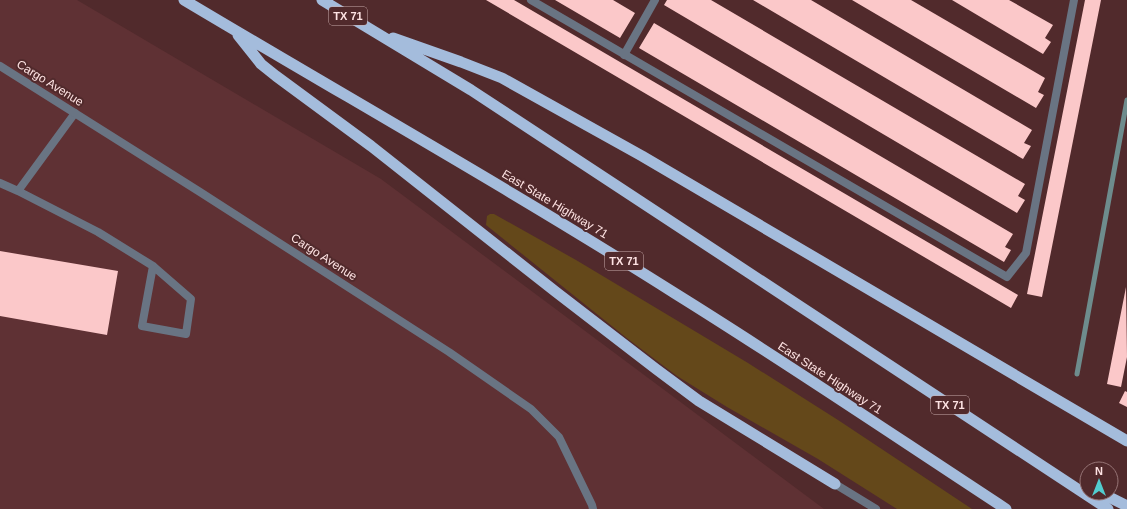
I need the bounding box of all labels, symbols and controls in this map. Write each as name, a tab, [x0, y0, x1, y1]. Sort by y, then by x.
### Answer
road number: TX 71	[329, 7, 367, 25]
street label: Cargo Avenue	[14, 57, 86, 109]
street label: East State Highway 71	[499, 167, 611, 241]
street label: Cargo Avenue	[288, 230, 360, 284]
road number: TX 71	[605, 252, 643, 270]
street label: East State Highway 71	[775, 339, 885, 417]
road number: TX 71	[931, 396, 969, 414]
north arrow	[1079, 461, 1119, 501]
text: N	[1095, 465, 1103, 477]

